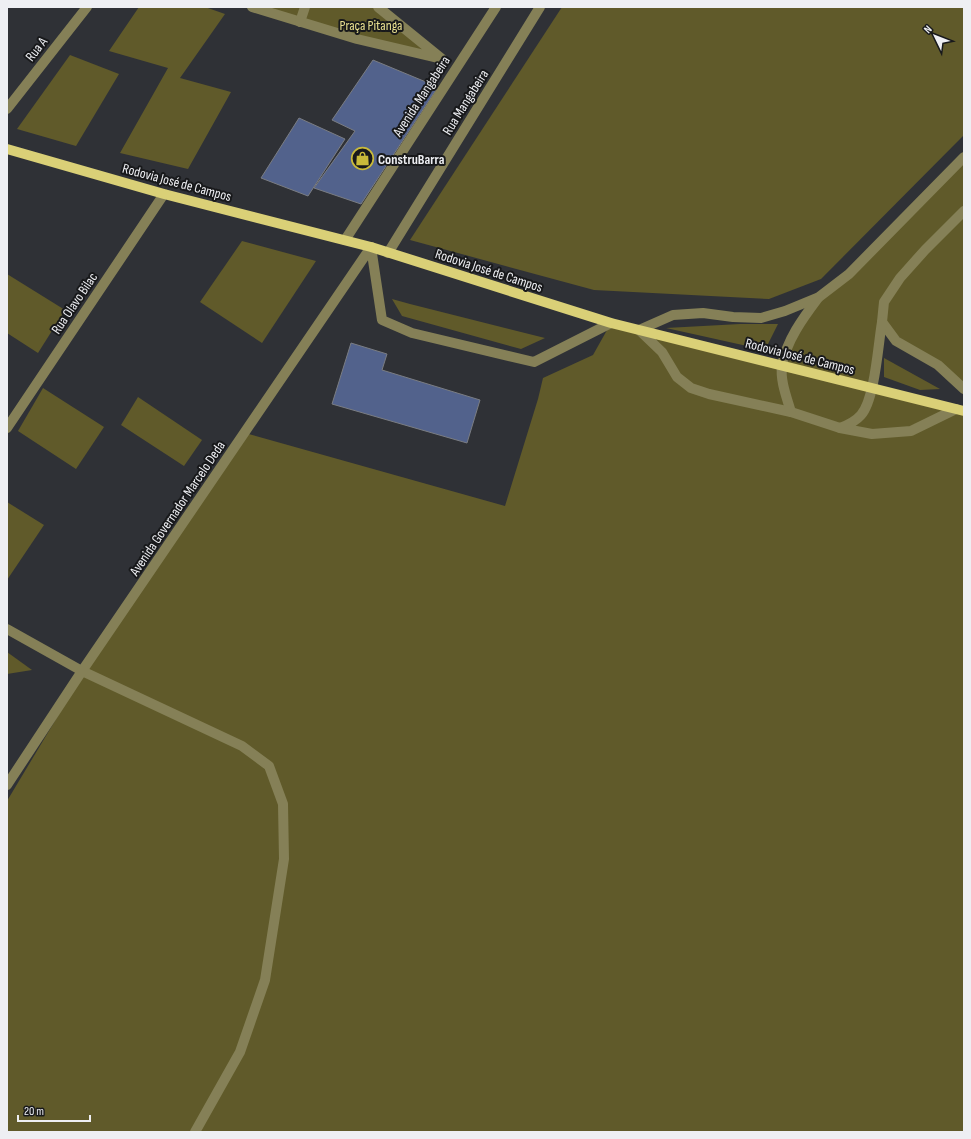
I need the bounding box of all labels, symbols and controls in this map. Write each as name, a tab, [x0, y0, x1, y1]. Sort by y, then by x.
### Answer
north arrow	[915, 16, 955, 56]
park label: Praça Pitanga	[339, 17, 403, 34]
text: N	[921, 23, 935, 36]
street label: Rua A	[22, 33, 52, 65]
street label: Avenida Mangabeira	[389, 53, 454, 141]
street label: Rua Mangabeira	[439, 67, 492, 138]
shop icon: ConstruBarra	[349, 146, 375, 172]
place label: ConstruBarra	[378, 151, 445, 168]
street label: Rodovia José de Campos	[121, 160, 233, 205]
street label: Rodovia José de Campos	[433, 245, 545, 296]
street label: Rua Olavo Bilac	[48, 269, 101, 337]
street label: Rodovia José de Campos	[743, 335, 856, 378]
street label: Avenida Governador Marcelo Deda	[125, 438, 229, 580]
scale bar	[18, 1097, 90, 1123]
text: 20 m	[24, 1104, 44, 1119]

